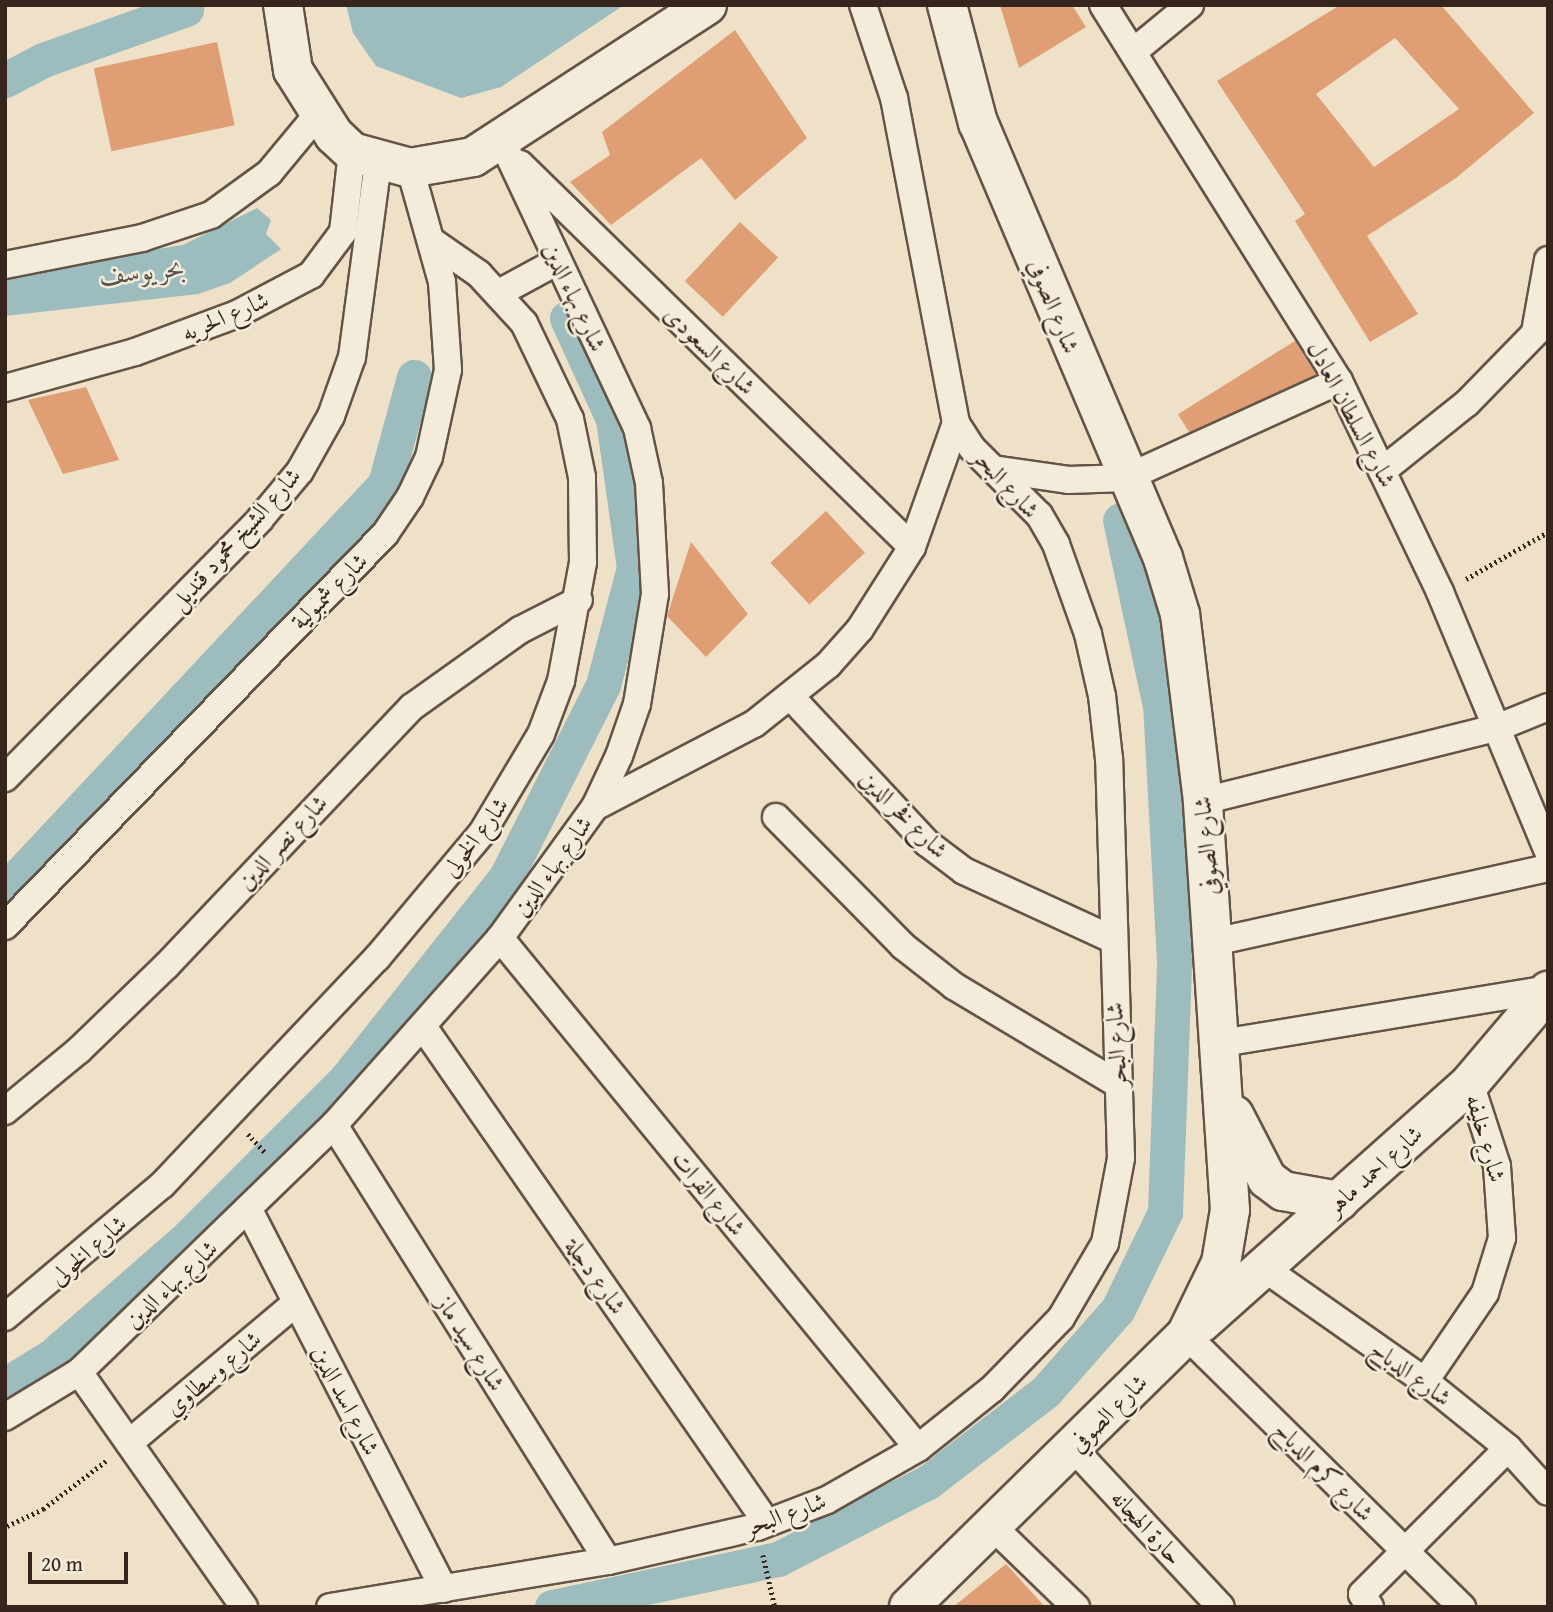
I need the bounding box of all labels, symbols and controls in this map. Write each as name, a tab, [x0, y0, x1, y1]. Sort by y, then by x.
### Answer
street label: شارع بهاء الدين	[537, 238, 613, 356]
water label: بحر يوسف	[98, 251, 186, 291]
street label: شارع الصوفي	[1022, 255, 1086, 357]
street label: شارع الحريه	[177, 285, 273, 347]
street label: شارع السعودى	[658, 299, 762, 401]
street label: شارع السلطان العادل	[1301, 336, 1403, 492]
street label: شارع البحر	[966, 442, 1046, 524]
street label: شارع الشيخ محمود قنديل	[163, 462, 307, 616]
street label: شارع شمبولية	[285, 547, 373, 635]
street label: شارع فخر الدين	[854, 764, 954, 864]
street label: شارع نصر الدين	[231, 788, 333, 896]
street label: شارع الخولى	[436, 791, 514, 883]
street label: شارع الصوفي	[1187, 795, 1225, 897]
street label: شارع بهاء الدين	[506, 810, 598, 922]
street label: شارع البحر	[1099, 1002, 1133, 1088]
street label: شارع خليفه	[1460, 1091, 1512, 1185]
street label: شارع احمد ماهر	[1320, 1119, 1428, 1221]
street label: شارع الفرات	[666, 1145, 752, 1241]
street label: شارع الخولى	[44, 1209, 132, 1291]
street label: شارع دجلة	[559, 1232, 633, 1320]
street label: شارع بهاء الدين	[118, 1234, 224, 1334]
street label: شارع سيد ماز	[430, 1290, 512, 1396]
street label: شارع وسطاوي	[159, 1324, 267, 1422]
street label: شارع الدباح	[1365, 1334, 1457, 1412]
street label: شارع اسد الدين	[306, 1340, 386, 1460]
street label: شارع الصوفي	[1063, 1368, 1153, 1458]
street label: شارع كرم الدباح	[1268, 1415, 1380, 1527]
street label: حارة الهجانه	[1105, 1484, 1189, 1570]
street label: شارع البحر	[740, 1486, 830, 1542]
scale bar	[32, 1538, 131, 1582]
text: 20 m	[41, 1548, 83, 1579]

